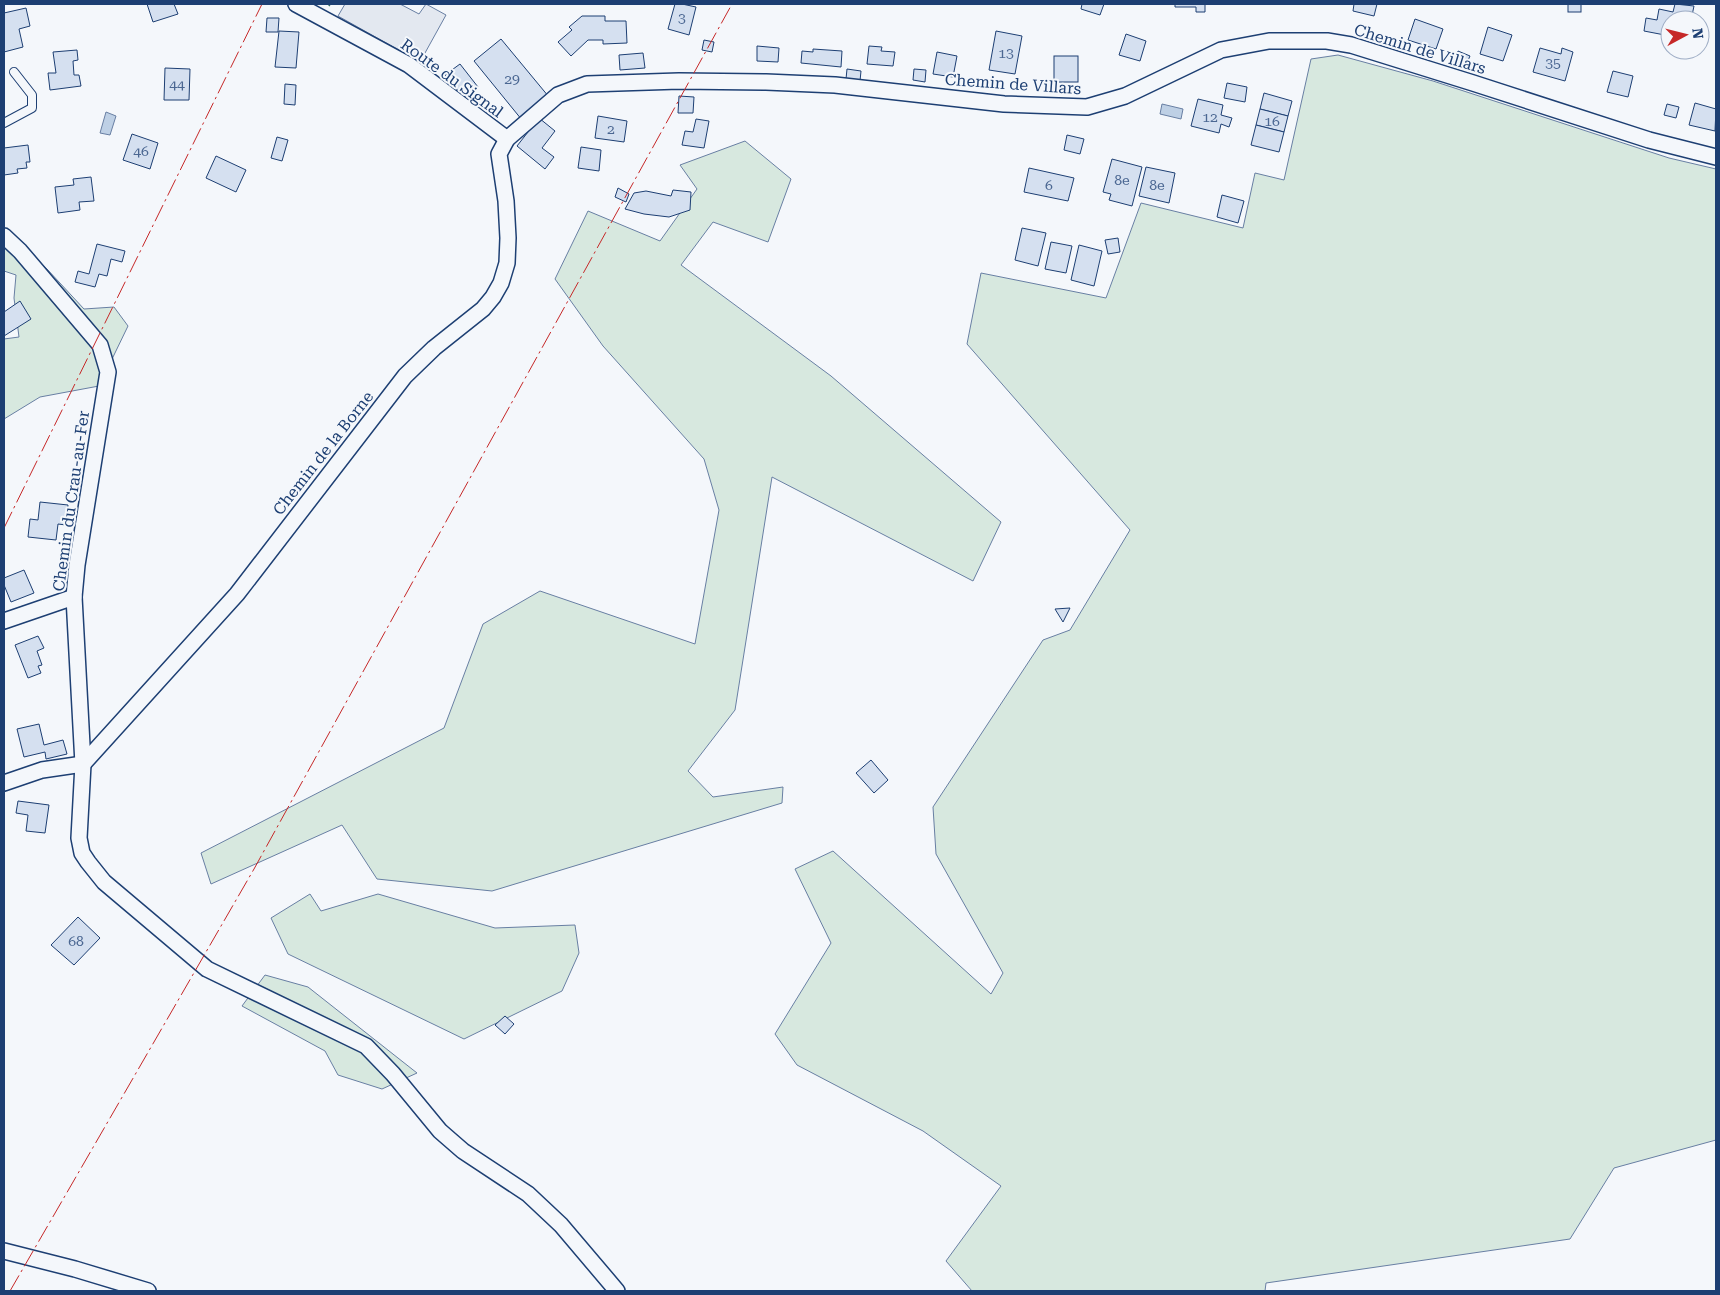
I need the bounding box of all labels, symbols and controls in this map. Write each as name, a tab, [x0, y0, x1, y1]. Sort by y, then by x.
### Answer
house number: 3	[678, 10, 686, 26]
north arrow	[1660, 10, 1710, 60]
street label: Chemin de Villars	[1352, 20, 1489, 78]
text: N	[1689, 27, 1707, 40]
street label: Route du Signal	[397, 35, 507, 121]
house number: 13	[998, 45, 1014, 61]
house number: 35	[1545, 55, 1561, 71]
street label: Chemin de Villars	[944, 70, 1082, 98]
house number: 29	[504, 71, 520, 87]
house number: 44	[169, 76, 185, 92]
house number: 12	[1202, 109, 1218, 125]
house number: 16	[1264, 113, 1280, 129]
house number: 2	[607, 121, 615, 137]
house number: 46	[133, 143, 149, 159]
house number: 8e	[1114, 172, 1130, 188]
house number: 6	[1045, 177, 1053, 193]
house number: 8e	[1149, 177, 1165, 193]
street label: Chemin de la Borne	[269, 387, 377, 519]
street label: Chemin du Crau-au-Fer	[49, 409, 93, 593]
house number: 68	[68, 933, 84, 949]

